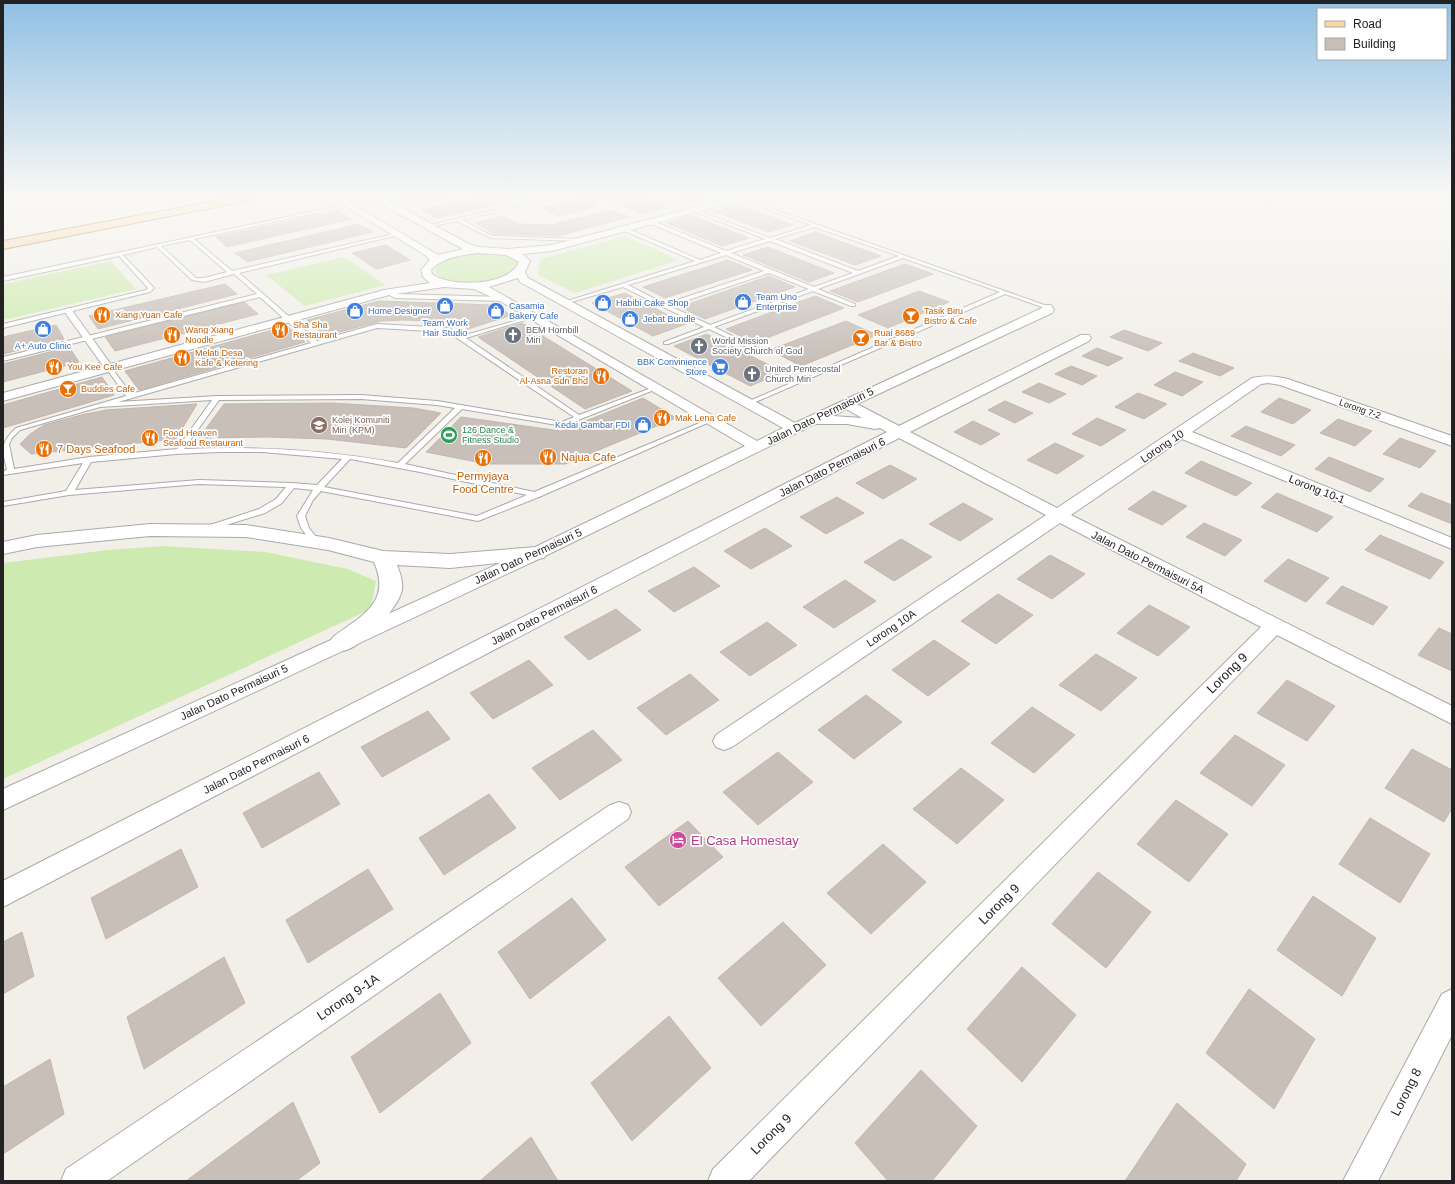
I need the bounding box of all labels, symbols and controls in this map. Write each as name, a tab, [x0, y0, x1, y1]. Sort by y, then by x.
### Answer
legend	[1317, 8, 1447, 60]
text: Road	[1353, 17, 1382, 31]
text: Building	[1353, 37, 1396, 51]
shop icon: Team Uno Enterprise	[733, 292, 753, 312]
place label: Team Uno Enterprise	[756, 292, 797, 312]
shop icon: Habibi Cake Shop	[593, 293, 613, 313]
shop icon: Team Work Hair Studio	[435, 296, 455, 316]
place label: Habibi Cake Shop	[616, 298, 689, 308]
shop icon: Home Designer	[345, 301, 365, 321]
shop icon: Casamia Bakery Cafe	[486, 301, 506, 321]
place label: Casamia Bakery Cafe	[509, 301, 559, 321]
restaurant icon: Xiang Yuan Cafe	[92, 305, 112, 325]
place label: Home Designer	[368, 306, 431, 316]
bar icon: Tasik Biru Bistro & Cafe	[901, 306, 921, 326]
place label: Tasik Biru Bistro & Cafe	[924, 306, 977, 326]
shop icon: Jebat Bundle	[620, 309, 640, 329]
place label: Xiang Yuan Cafe	[115, 310, 182, 320]
place label: Jebat Bundle	[643, 314, 696, 324]
place label: Team Work Hair Studio	[422, 318, 468, 338]
shop icon: A+ Auto Clinic	[33, 319, 53, 339]
restaurant icon: Sha Sha Restaurant	[270, 320, 290, 340]
place label: Sha Sha Restaurant	[293, 320, 338, 340]
restaurant icon: Wang Xiang Noodle	[162, 325, 182, 345]
place label: Wang Xiang Noodle	[185, 325, 234, 345]
church icon: BEM Hornbill Miri	[503, 325, 523, 345]
place label: BEM Hornbill Miri	[526, 325, 579, 345]
bar icon: Ruai 8689 Bar & Bistro	[851, 328, 871, 348]
place label: Ruai 8689 Bar & Bistro	[874, 328, 922, 348]
church icon: World Mission Society Church of God	[689, 336, 709, 356]
place label: World Mission Society Church of God	[712, 336, 803, 356]
place label: A+ Auto Clinic	[15, 341, 72, 351]
restaurant icon: Melati Desa Kafe & Ketering	[172, 348, 192, 368]
place label: Melati Desa Kafe & Ketering	[195, 348, 258, 368]
restaurant icon: You Kee Cafe	[44, 357, 64, 377]
place label: BBK Convinience Store	[637, 357, 707, 377]
supermarket icon: BBK Convinience Store	[710, 357, 730, 377]
place label: You Kee Cafe	[67, 362, 122, 372]
church icon: United Pentecostal Church Miri	[742, 364, 762, 384]
place label: United Pentecostal Church Miri	[765, 364, 841, 384]
place label: Restoran Al-Asna Sdn Bhd	[519, 366, 588, 386]
restaurant icon: Restoran Al-Asna Sdn Bhd	[591, 366, 611, 386]
bar icon: Buddies Cafe	[58, 379, 78, 399]
place label: Buddies Cafe	[81, 384, 135, 394]
street label: Jalan Dato Permaisuri 5	[765, 385, 875, 447]
street label: Lorong 7-2	[1338, 397, 1382, 421]
restaurant icon: Mak Lena Cafe	[652, 408, 672, 428]
place label: Mak Lena Cafe	[675, 413, 736, 423]
school or university icon: Kolej Komuniti Miri (KPM)	[309, 415, 329, 435]
place label: Kolej Komuniti Miri (KPM)	[332, 415, 390, 435]
shop icon: Kedai Gambar FDI	[633, 415, 653, 435]
place label: Kedai Gambar FDI	[555, 420, 630, 430]
sports icon: 126 Dance & Fitness Studio	[439, 425, 459, 445]
place label: 126 Dance & Fitness Studio	[462, 425, 519, 445]
street label: Lorong 10	[1138, 427, 1186, 465]
restaurant icon: Food Heaven Seafood Restaurant	[140, 428, 160, 448]
place label: Food Heaven Seafood Restaurant	[163, 428, 244, 448]
street label: Jalan Dato Permaisuri 6	[777, 435, 887, 499]
restaurant icon: 7 Days Seafood	[34, 439, 54, 459]
place label: 7 Days Seafood	[57, 443, 135, 455]
restaurant icon: Najua Cafe	[538, 447, 558, 467]
restaurant icon: Permyjaya Food Centre	[473, 448, 493, 468]
place label: Najua Cafe	[561, 451, 616, 463]
place label: Permyjaya Food Centre	[452, 470, 514, 495]
street label: Lorong 10-1	[1287, 472, 1347, 506]
street label: Jalan Dato Permaisuri 5	[472, 526, 584, 586]
street label: Jalan Dato Permaisuri 5A	[1090, 528, 1207, 596]
street label: Jalan Dato Permaisuri 6	[489, 583, 599, 647]
street label: Lorong 10A	[864, 607, 918, 649]
street label: Lorong 9	[1204, 650, 1250, 696]
street label: Jalan Dato Permaisuri 5	[178, 662, 290, 722]
street label: Jalan Dato Permaisuri 6	[201, 732, 311, 796]
hotel icon: El Casa Homestay	[668, 830, 688, 850]
place label: El Casa Homestay	[691, 833, 799, 848]
street label: Lorong 9	[976, 881, 1022, 927]
street label: Lorong 9-1A	[314, 971, 382, 1023]
street label: Lorong 8	[1388, 1066, 1424, 1118]
street label: Lorong 9	[748, 1111, 794, 1157]

